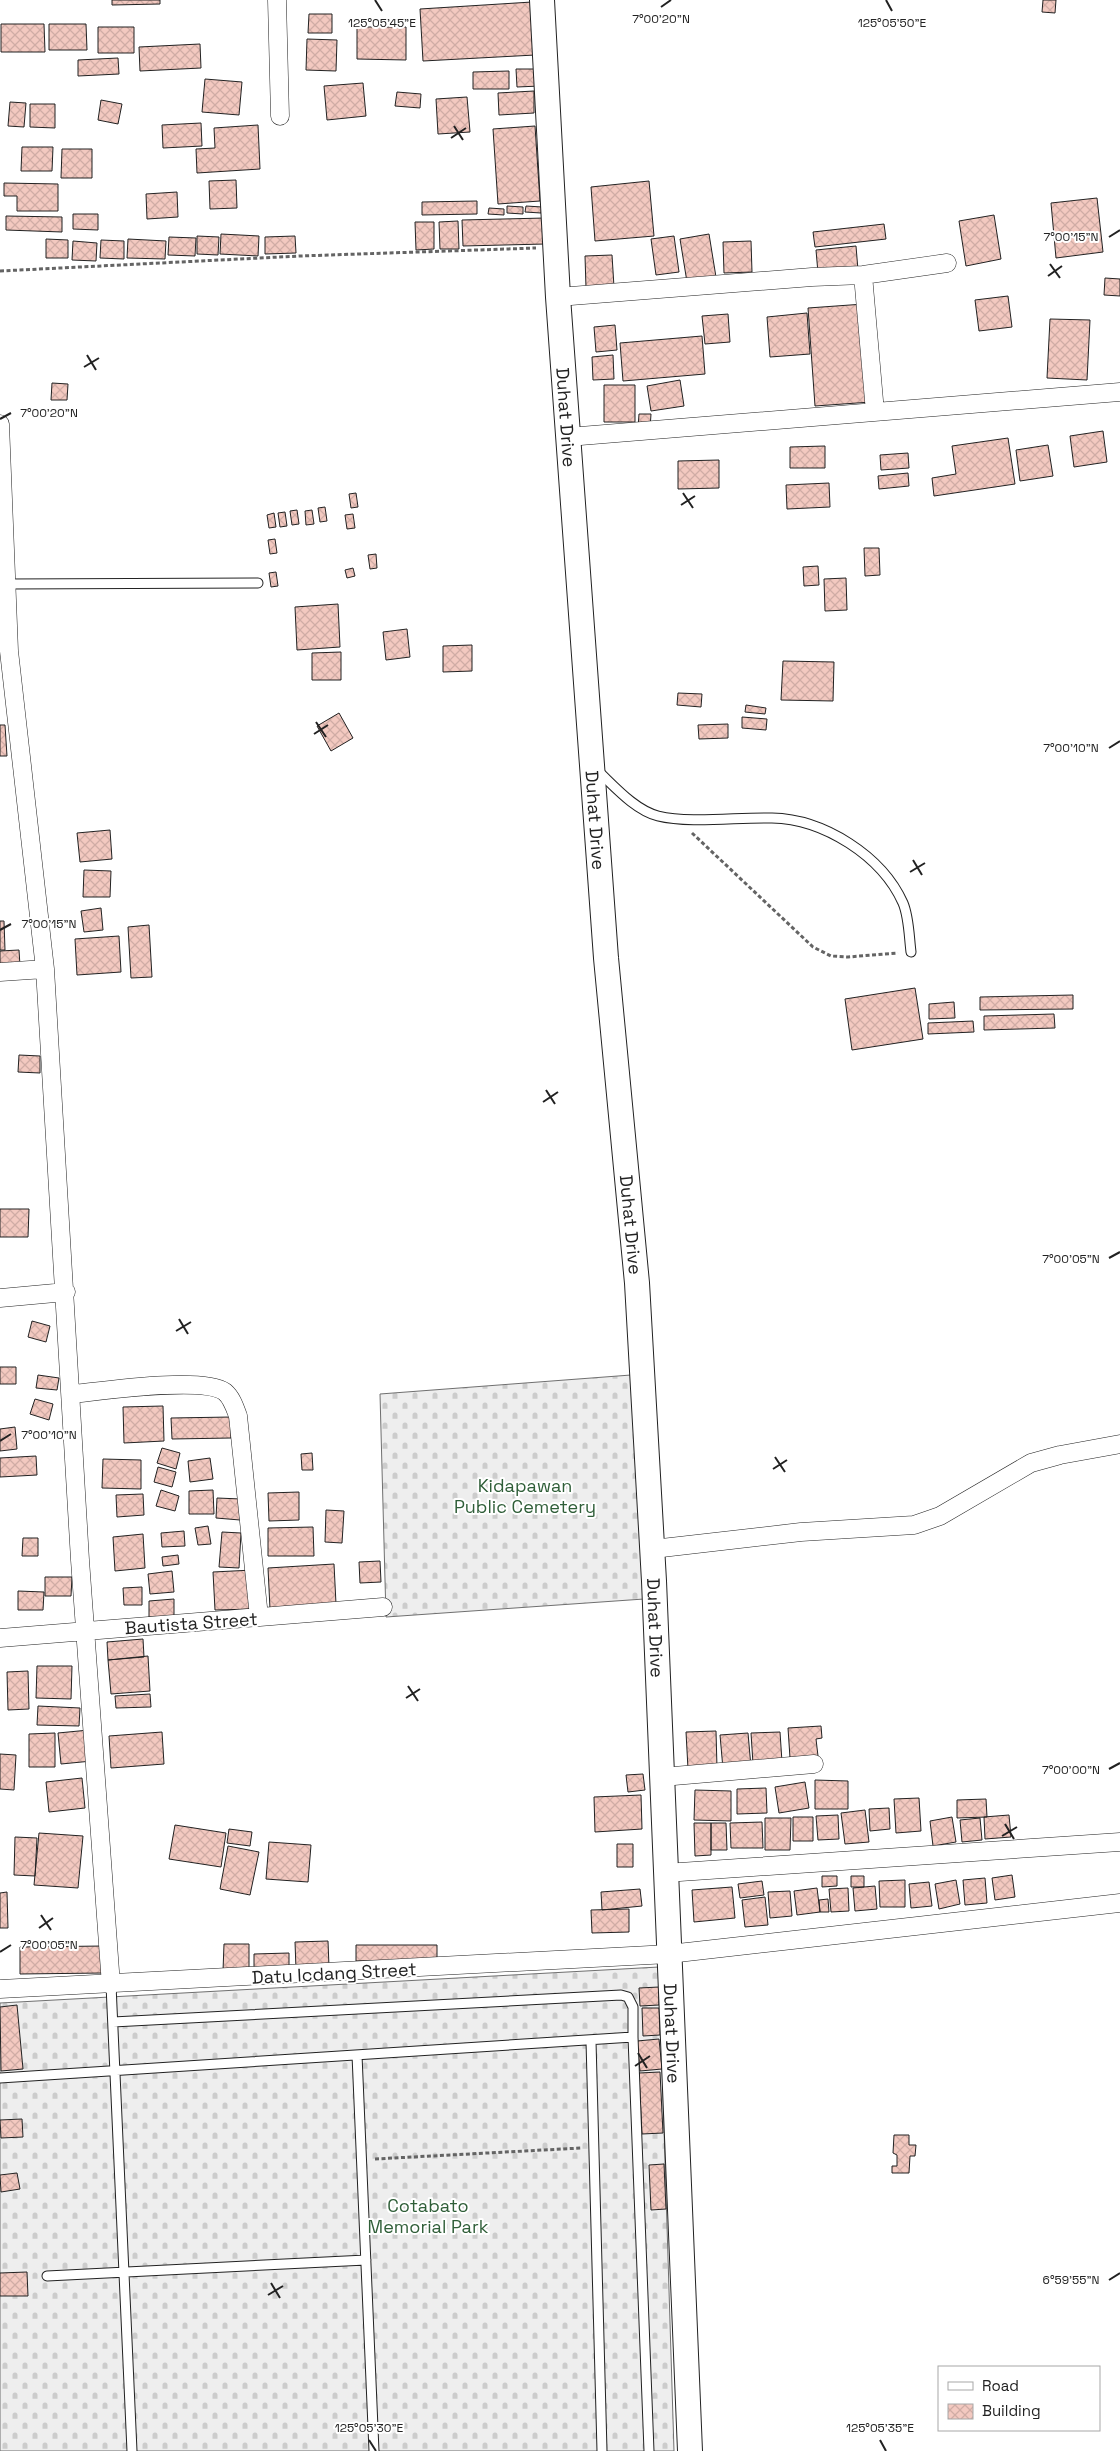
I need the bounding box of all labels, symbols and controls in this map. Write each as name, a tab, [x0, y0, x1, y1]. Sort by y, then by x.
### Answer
text: 7°00'20"N	[632, 11, 690, 27]
text: 125°05'45"E	[348, 15, 416, 31]
text: 125°05'50"E	[858, 15, 927, 31]
text: 7°00'15"N	[1043, 229, 1099, 245]
street label: Duhat Drive	[552, 367, 582, 468]
text: 7°00'20"N	[20, 405, 78, 421]
text: 7°00'10"N	[1043, 740, 1099, 756]
street label: Duhat Drive	[581, 770, 611, 871]
text: 7°00'15"N	[21, 916, 77, 932]
street label: Duhat Drive	[615, 1174, 648, 1275]
text: 7°00'05"N	[1042, 1251, 1100, 1267]
text: 7°00'10"N	[21, 1427, 77, 1443]
park label: Kidapawan Public Cemetery	[454, 1474, 596, 1518]
street label: Duhat Drive	[642, 1577, 669, 1678]
street label: Bautista Street	[124, 1607, 258, 1639]
text: 7°00'00"N	[1042, 1762, 1100, 1778]
text: 7°00'05"N	[20, 1937, 78, 1953]
street label: Datu Icdang Street	[251, 1957, 417, 1989]
street label: Duhat Drive	[659, 1983, 686, 2084]
park label: Cotabato Memorial Park	[368, 2194, 489, 2238]
text: 6°59'55"N	[1043, 2272, 1099, 2288]
legend	[938, 2366, 1100, 2431]
text: Road	[982, 2376, 1019, 2395]
text: Building	[982, 2401, 1041, 2420]
text: 125°05'30"E	[335, 2420, 404, 2436]
text: 125°05'35"E	[846, 2420, 914, 2436]

